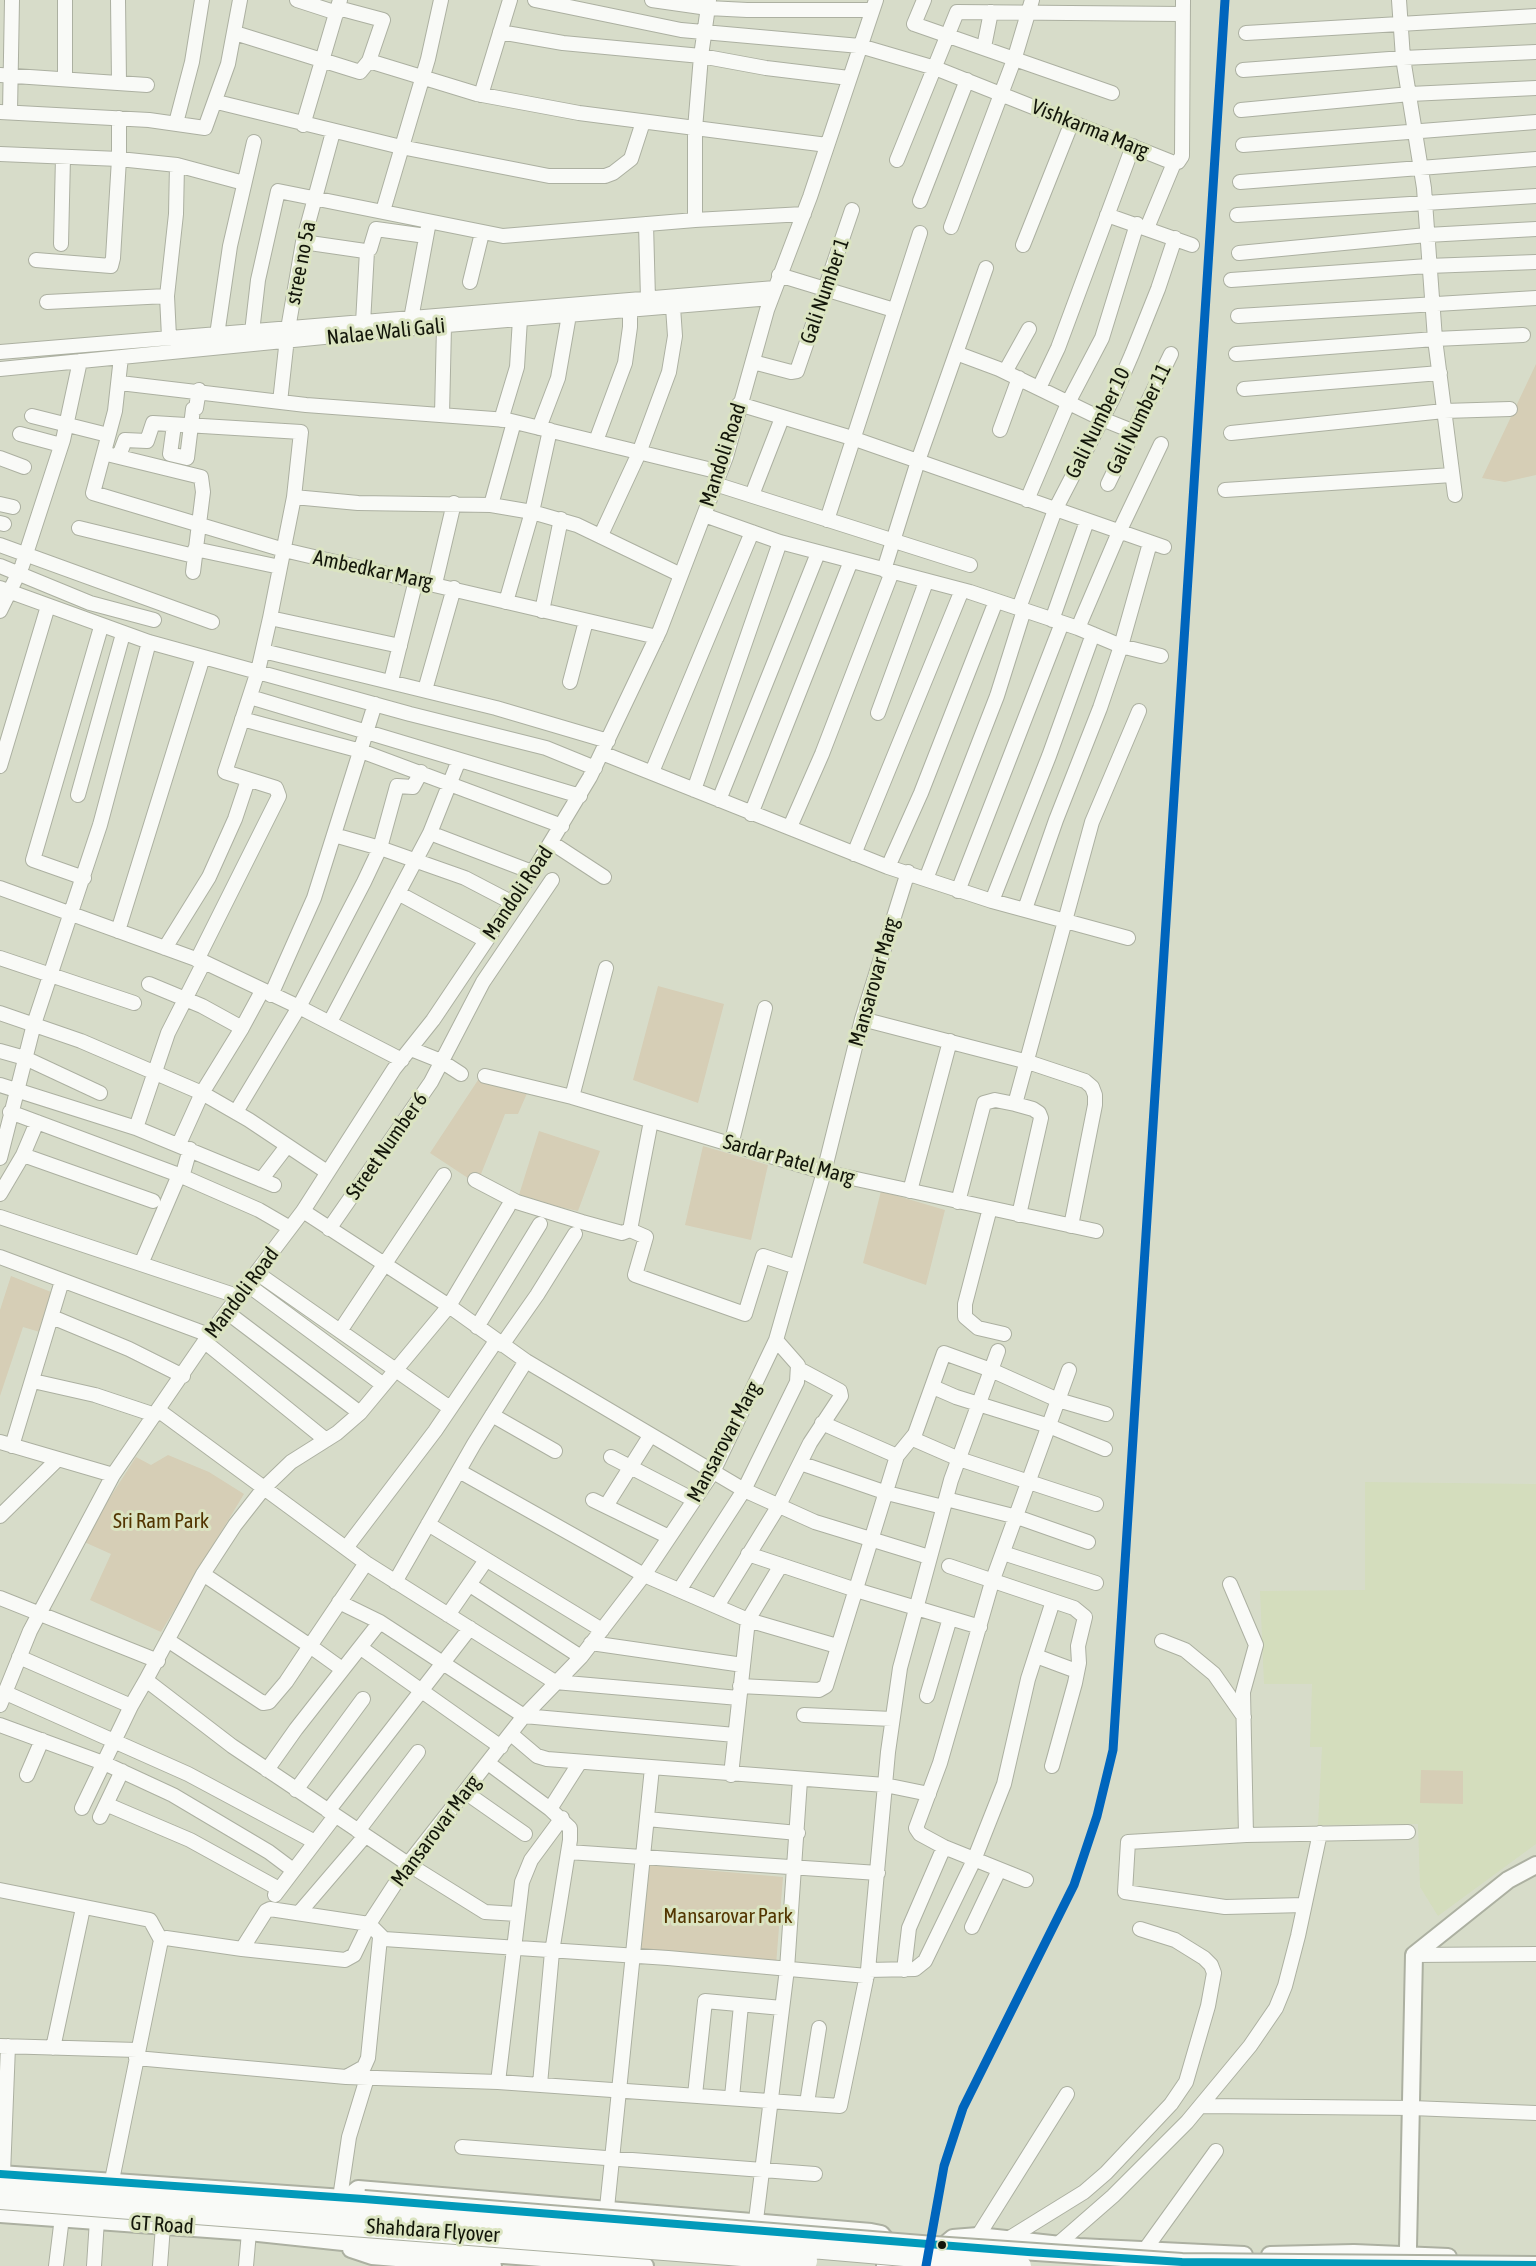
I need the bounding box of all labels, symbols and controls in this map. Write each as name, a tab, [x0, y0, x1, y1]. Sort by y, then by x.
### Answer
street label: Vishkarma Marg	[1028, 94, 1152, 164]
street label: stree no 5a	[281, 219, 321, 307]
street label: Gali Number 1	[795, 235, 855, 347]
street label: Nalae Wali Gali	[326, 313, 446, 351]
street label: Gali Number 11	[1101, 359, 1177, 479]
street label: Gali Number 10	[1060, 363, 1136, 483]
street label: Mandoli Road	[694, 400, 752, 510]
street label: Ambedkar Marg	[311, 545, 435, 595]
street label: Mandoli Road	[478, 842, 558, 944]
street label: Mansarovar Marg	[844, 915, 904, 1049]
street label: Street Number 6	[341, 1088, 433, 1204]
street label: Sardar Patel Marg	[720, 1129, 858, 1191]
street label: Mandoli Road	[200, 1243, 284, 1343]
street label: Mansarovar Marg	[682, 1377, 766, 1507]
park label: Sri Ram Park	[113, 1508, 209, 1534]
street label: Mansarovar Marg	[386, 1770, 486, 1892]
park label: Mansarovar Park	[663, 1903, 793, 1929]
street label: GT Road	[130, 2210, 194, 2240]
street label: Shahdara Flyover	[366, 2214, 500, 2248]
unlabelled marker	[936, 2239, 948, 2251]

